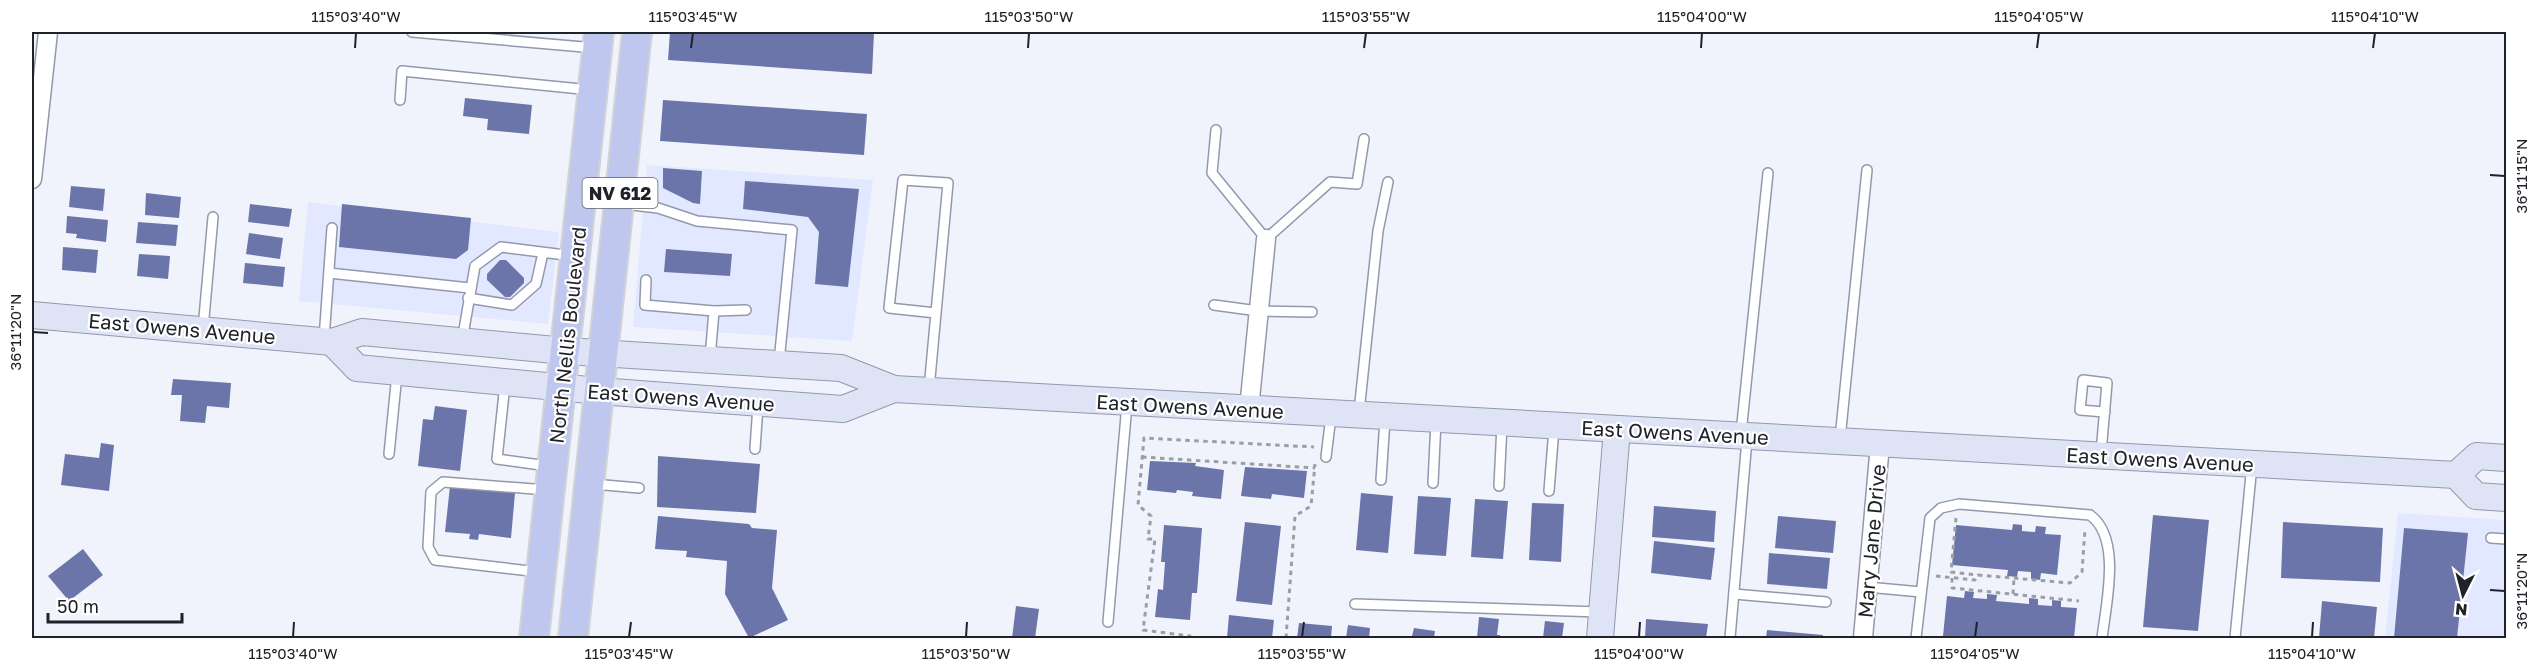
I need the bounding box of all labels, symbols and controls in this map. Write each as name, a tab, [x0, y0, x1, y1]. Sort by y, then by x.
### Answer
text: 115°03'40"W	[311, 7, 401, 25]
text: 115°03'45"W	[649, 7, 737, 25]
text: 115°03'50"W	[984, 7, 1074, 25]
text: 115°03'55"W	[1322, 7, 1410, 25]
text: 115°04'00"W	[1657, 7, 1747, 25]
text: 115°04'05"W	[1994, 7, 2084, 25]
text: 115°04'10"W	[2331, 7, 2419, 25]
text: 36°11'15"N	[2512, 139, 2530, 213]
road number: NV 612	[582, 178, 658, 208]
street label: North Nellis Boulevard	[544, 225, 590, 445]
text: 36°11'20"N	[6, 294, 24, 370]
street label: East Owens Avenue	[87, 308, 277, 348]
street label: East Owens Avenue	[586, 378, 776, 416]
street label: East Owens Avenue	[1096, 389, 1284, 423]
street label: East Owens Avenue	[1581, 415, 1769, 449]
street label: East Owens Avenue	[2066, 442, 2254, 476]
street label: Mary Jane Drive	[1852, 463, 1890, 619]
text: 36°11'20"N	[2512, 553, 2530, 629]
north arrow	[2433, 565, 2493, 625]
scale bar	[48, 586, 182, 624]
text: 50 m	[57, 595, 99, 617]
text: N	[2454, 599, 2469, 620]
text: 115°03'40"W	[248, 644, 338, 662]
text: 115°03'45"W	[585, 644, 673, 662]
text: 115°03'50"W	[921, 644, 1011, 662]
text: 115°03'55"W	[1258, 644, 1346, 662]
text: 115°04'00"W	[1594, 644, 1684, 662]
text: 115°04'05"W	[1930, 644, 2020, 662]
text: 115°04'10"W	[2268, 644, 2356, 662]

